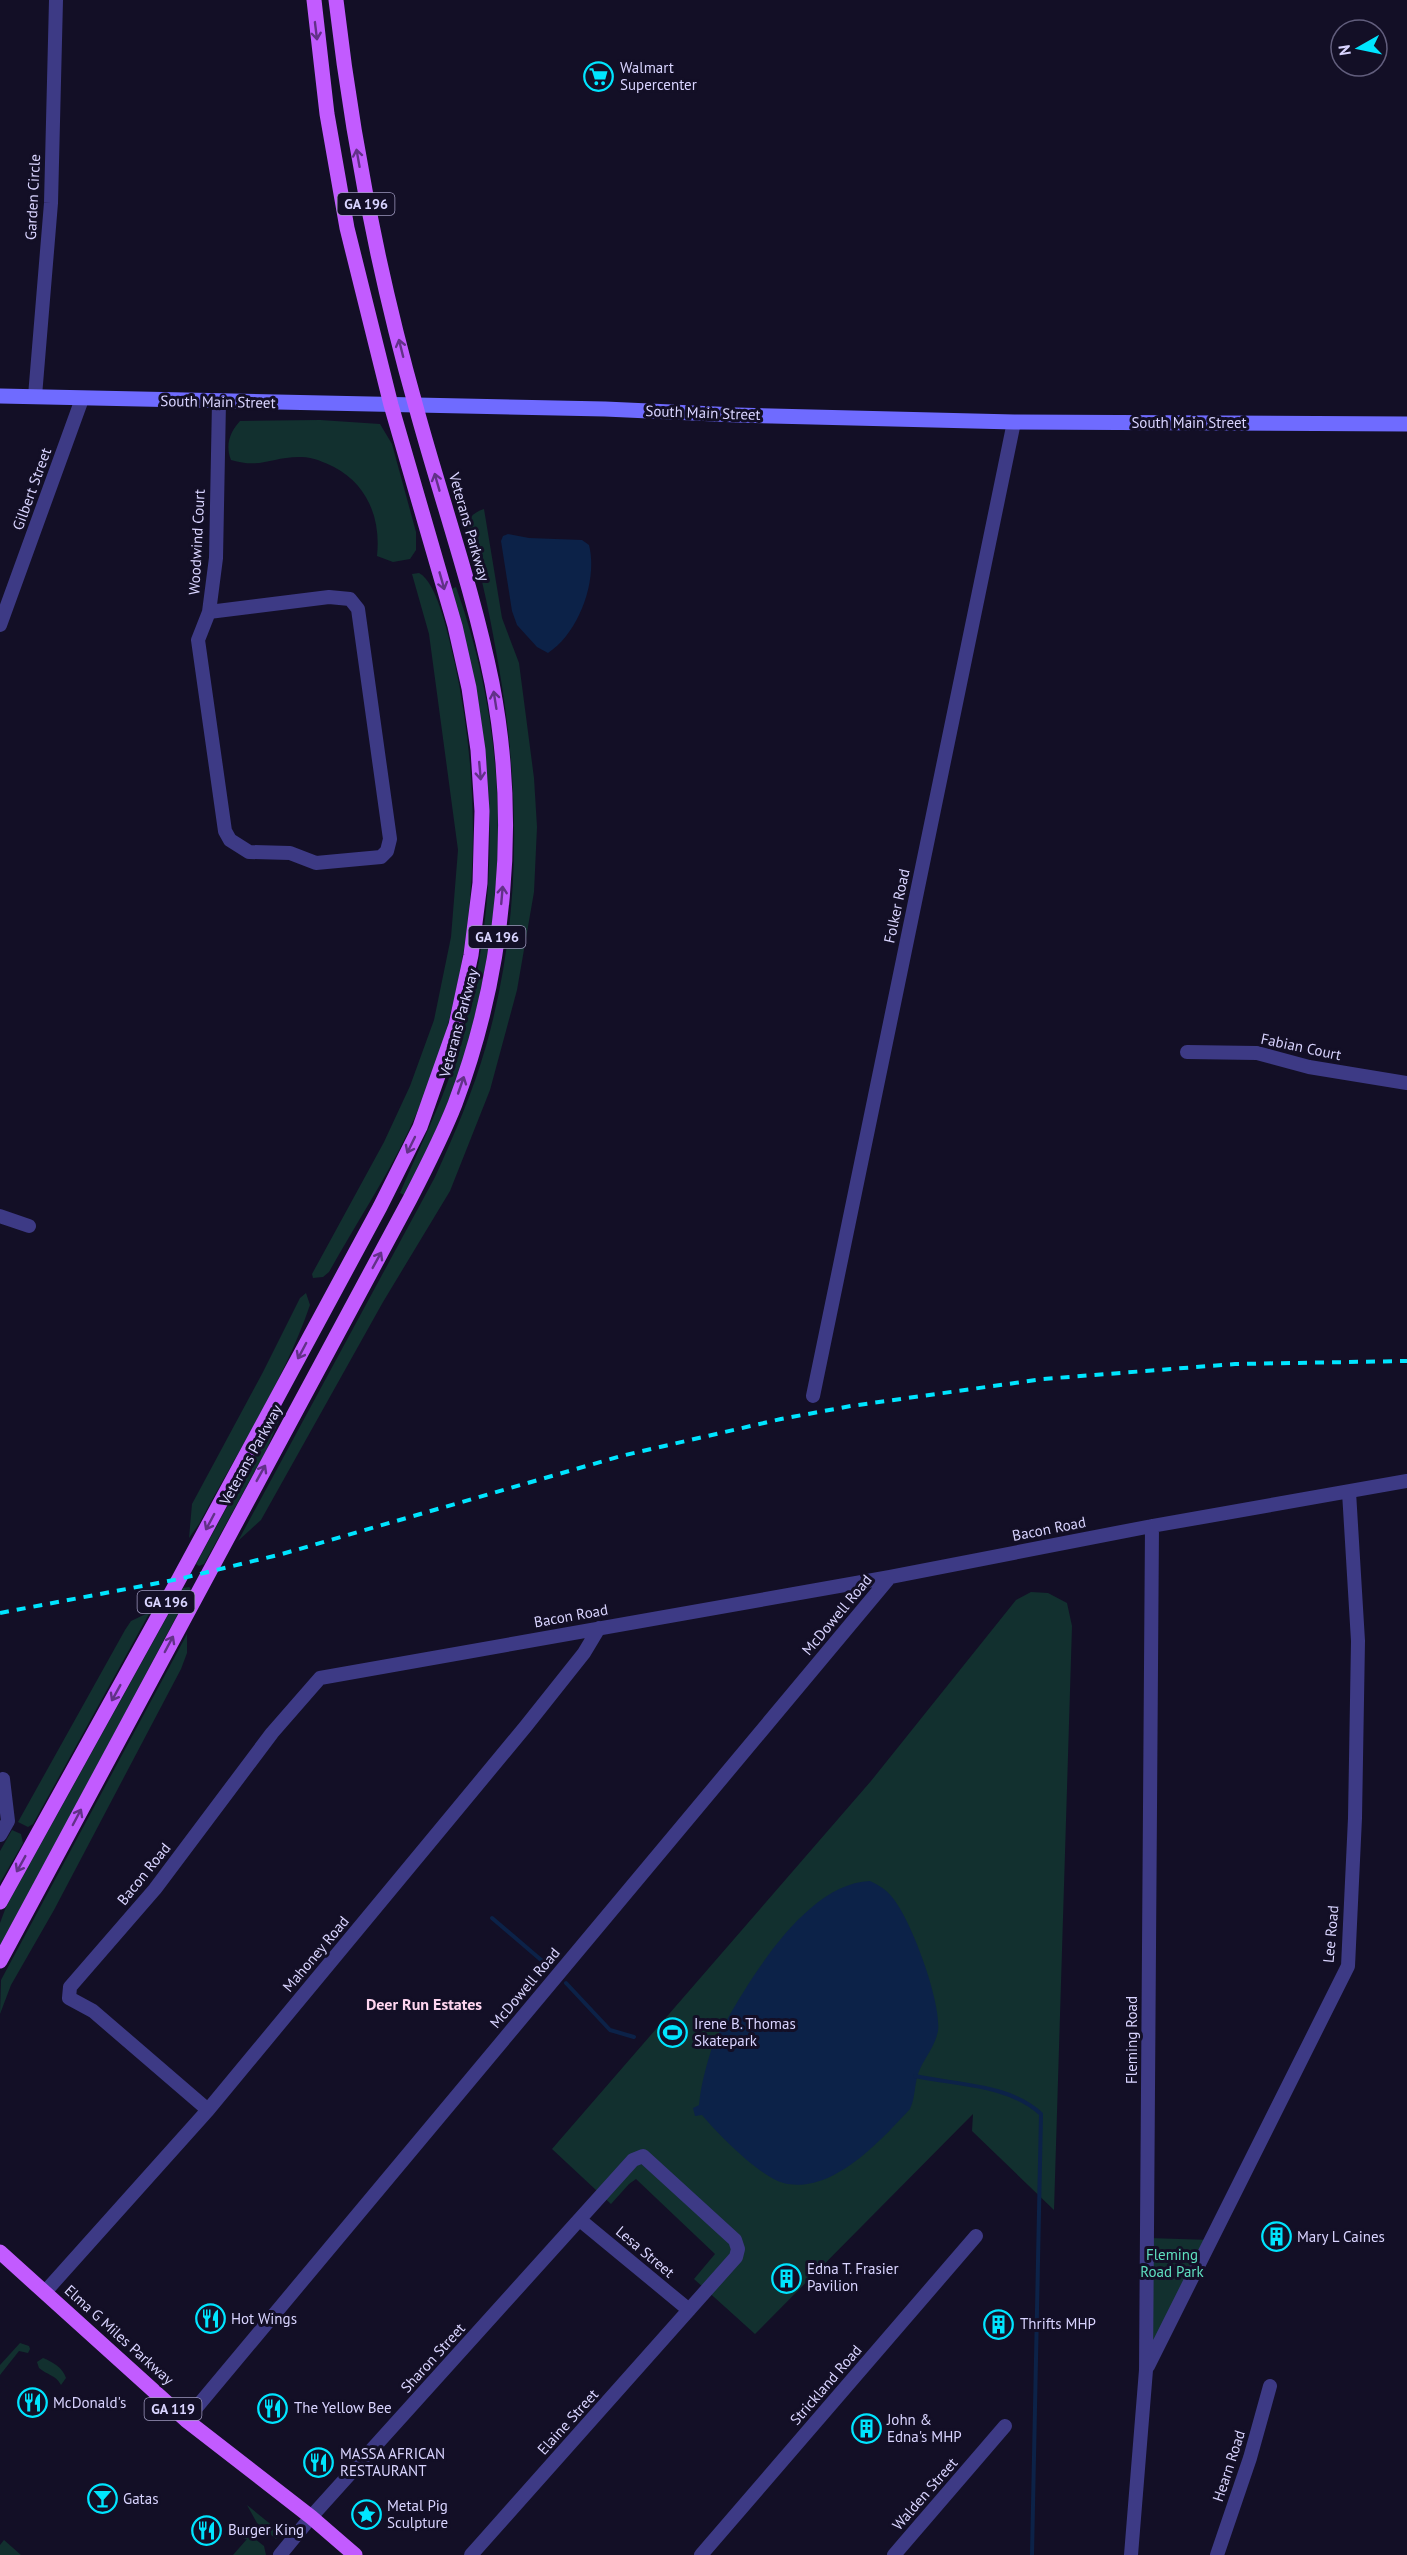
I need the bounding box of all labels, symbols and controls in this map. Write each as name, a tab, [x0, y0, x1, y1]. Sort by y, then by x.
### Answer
north arrow	[1329, 18, 1389, 78]
one-way arrow	[311, 20, 322, 40]
text: N	[1333, 44, 1355, 57]
place label: Walmart Supercenter	[620, 58, 697, 94]
supermarket icon: Walmart Supercenter	[583, 61, 615, 93]
one-way arrow	[352, 149, 363, 169]
street label: Garden Circle	[21, 153, 44, 240]
road number: GA 196	[338, 193, 394, 215]
one-way arrow	[395, 339, 407, 358]
street label: South Main Street	[160, 391, 276, 412]
street label: South Main Street	[645, 401, 761, 424]
street label: South Main Street	[1131, 413, 1247, 432]
street label: Gilbert Street	[8, 445, 55, 533]
street label: Veterans Parkway	[445, 469, 494, 583]
one-way arrow	[431, 473, 442, 492]
street label: Woodwind Court	[184, 489, 209, 595]
one-way arrow	[437, 571, 448, 590]
one-way arrow	[489, 691, 500, 711]
one-way arrow	[475, 761, 486, 781]
street label: Folker Road	[879, 867, 914, 945]
one-way arrow	[497, 885, 508, 905]
road number: GA 196	[468, 926, 526, 948]
street label: Veterans Parkway	[435, 966, 482, 1080]
street label: Fabian Court	[1259, 1029, 1343, 1064]
one-way arrow	[457, 1076, 468, 1095]
one-way arrow	[405, 1135, 417, 1153]
one-way arrow	[372, 1252, 383, 1270]
one-way arrow	[296, 1341, 307, 1359]
street label: Veterans Parkway	[215, 1401, 286, 1509]
one-way arrow	[255, 1465, 267, 1482]
street label: Bacon Road	[1010, 1512, 1087, 1545]
one-way arrow	[204, 1513, 215, 1531]
street label: McDowell Road	[797, 1571, 876, 1659]
road number: GA 196	[138, 1591, 195, 1613]
street label: Bacon Road	[533, 1600, 609, 1631]
one-way arrow	[164, 1636, 175, 1654]
one-way arrow	[110, 1684, 122, 1701]
one-way arrow	[72, 1808, 83, 1826]
street label: Bacon Road	[113, 1839, 174, 1909]
one-way arrow	[15, 1855, 27, 1872]
street label: Lee Road	[1319, 1904, 1342, 1964]
street label: Mahoney Road	[278, 1912, 353, 1996]
street label: McDowell Road	[485, 1944, 564, 2032]
district label: Deer Run Estates	[366, 1994, 482, 2014]
street label: Fleming Road	[1122, 1996, 1141, 2084]
place label: Irene B. Thomas Skatepark	[694, 2014, 796, 2050]
sports icon: Irene B. Thomas Skatepark	[657, 2017, 689, 2049]
building icon: Mary L Caines	[1260, 2221, 1292, 2253]
street label: Lesa Street	[612, 2222, 678, 2282]
place label: Mary L Caines	[1297, 2227, 1385, 2246]
park label: Fleming Road Park	[1140, 2245, 1204, 2281]
place label: Edna T. Frasier Pavilion	[807, 2259, 899, 2295]
building icon: Edna T. Frasier Pavilion	[770, 2262, 802, 2294]
street label: Elma G Miles Parkway	[61, 2281, 178, 2389]
restaurant icon: Hot Wings	[194, 2303, 226, 2335]
building icon: Thrifts MHP	[983, 2308, 1015, 2340]
place label: Hot Wings	[231, 2309, 297, 2328]
place label: Thrifts MHP	[1020, 2314, 1096, 2333]
street label: Sharon Street	[396, 2319, 469, 2396]
street label: Strickland Road	[786, 2341, 866, 2429]
street label: Elaine Street	[533, 2385, 602, 2459]
restaurant icon: McDonald's	[16, 2387, 48, 2419]
restaurant icon: The Yellow Bee	[257, 2392, 289, 2424]
place label: McDonald's	[53, 2393, 126, 2412]
road number: GA 119	[144, 2398, 201, 2420]
place label: The Yellow Bee	[294, 2398, 392, 2417]
place label: John & Edna's MHP	[886, 2410, 962, 2446]
building icon: John & Edna's MHP	[850, 2413, 882, 2445]
street label: Hearn Road	[1208, 2428, 1249, 2504]
place label: MASSA AFRICAN RESTAURANT	[340, 2444, 445, 2480]
restaurant icon: MASSA AFRICAN RESTAURANT	[303, 2447, 335, 2479]
street label: Walden Street	[888, 2454, 961, 2534]
bar icon: Gatas	[86, 2483, 118, 2515]
place label: Gatas	[123, 2489, 158, 2508]
place label: Metal Pig Sculpture	[387, 2496, 448, 2532]
place icon: Metal Pig Sculpture	[350, 2499, 382, 2531]
restaurant icon: Burger King	[191, 2514, 223, 2546]
place label: Burger King	[228, 2520, 304, 2539]

